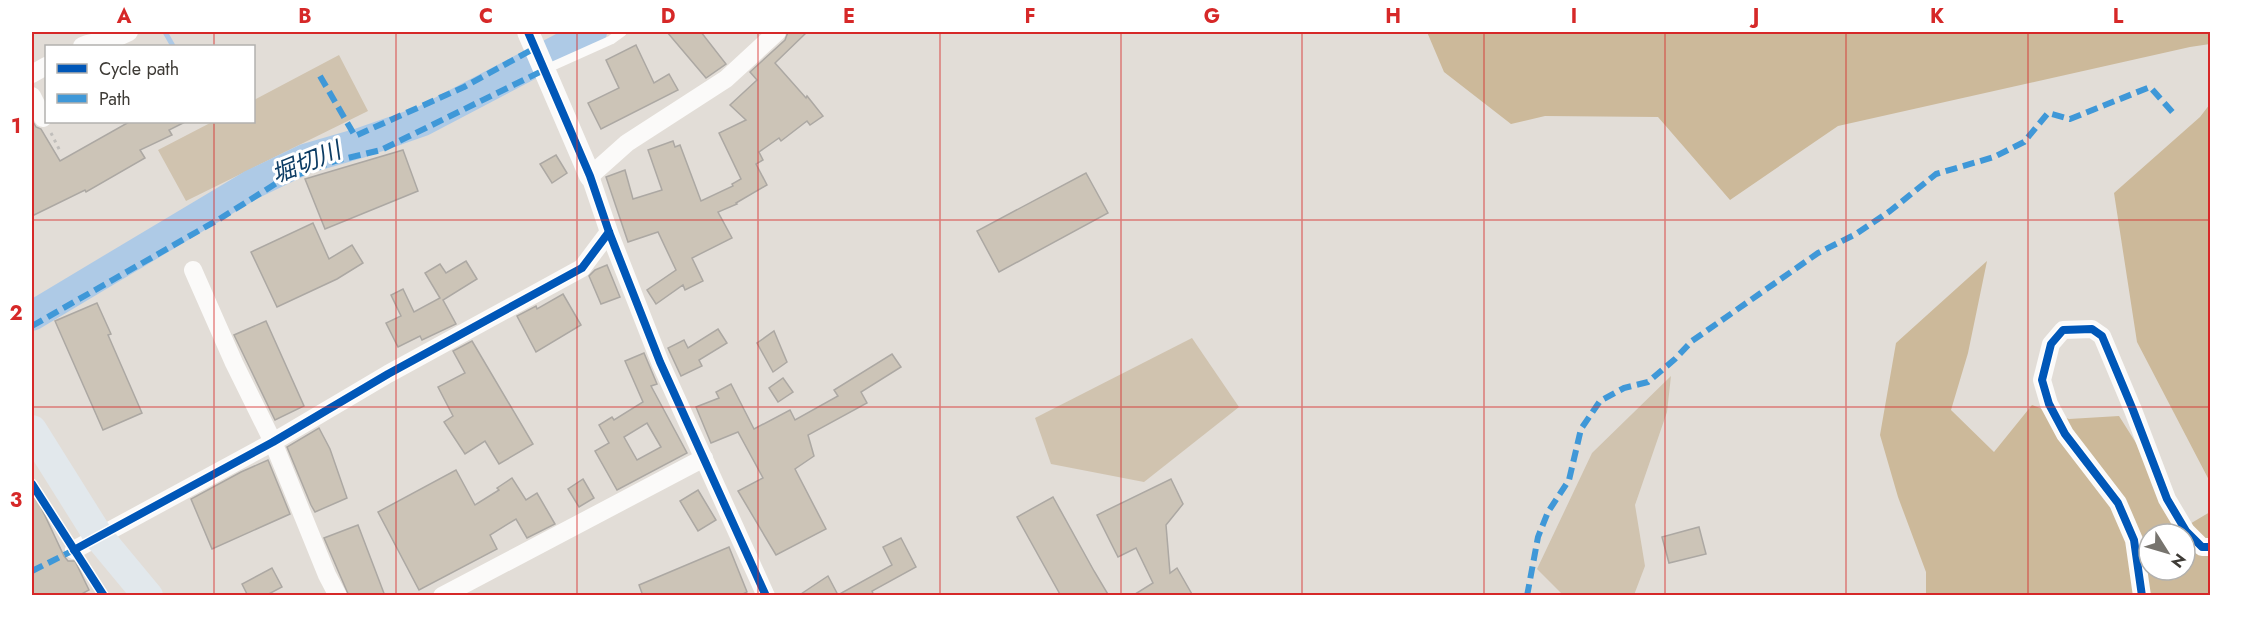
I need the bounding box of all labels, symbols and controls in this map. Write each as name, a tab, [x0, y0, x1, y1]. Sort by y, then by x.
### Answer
text: A	[116, 2, 132, 31]
text: B	[298, 2, 312, 31]
text: C	[479, 2, 493, 31]
text: D	[661, 2, 675, 31]
text: E	[843, 2, 855, 31]
text: F	[1024, 2, 1036, 31]
text: G	[1204, 2, 1220, 31]
text: H	[1385, 2, 1401, 31]
text: I	[1571, 2, 1577, 31]
text: J	[1749, 2, 1759, 31]
text: K	[1930, 2, 1944, 31]
text: L	[2113, 2, 2124, 31]
legend	[45, 45, 255, 123]
text: Cycle path	[99, 56, 179, 82]
text: Path	[99, 86, 131, 112]
text: 1	[11, 112, 21, 141]
water label: 堀切川	[266, 131, 349, 192]
text: 2	[9, 299, 23, 328]
text: 3	[10, 486, 22, 515]
north arrow	[2137, 522, 2197, 582]
text: N	[2166, 549, 2192, 573]

